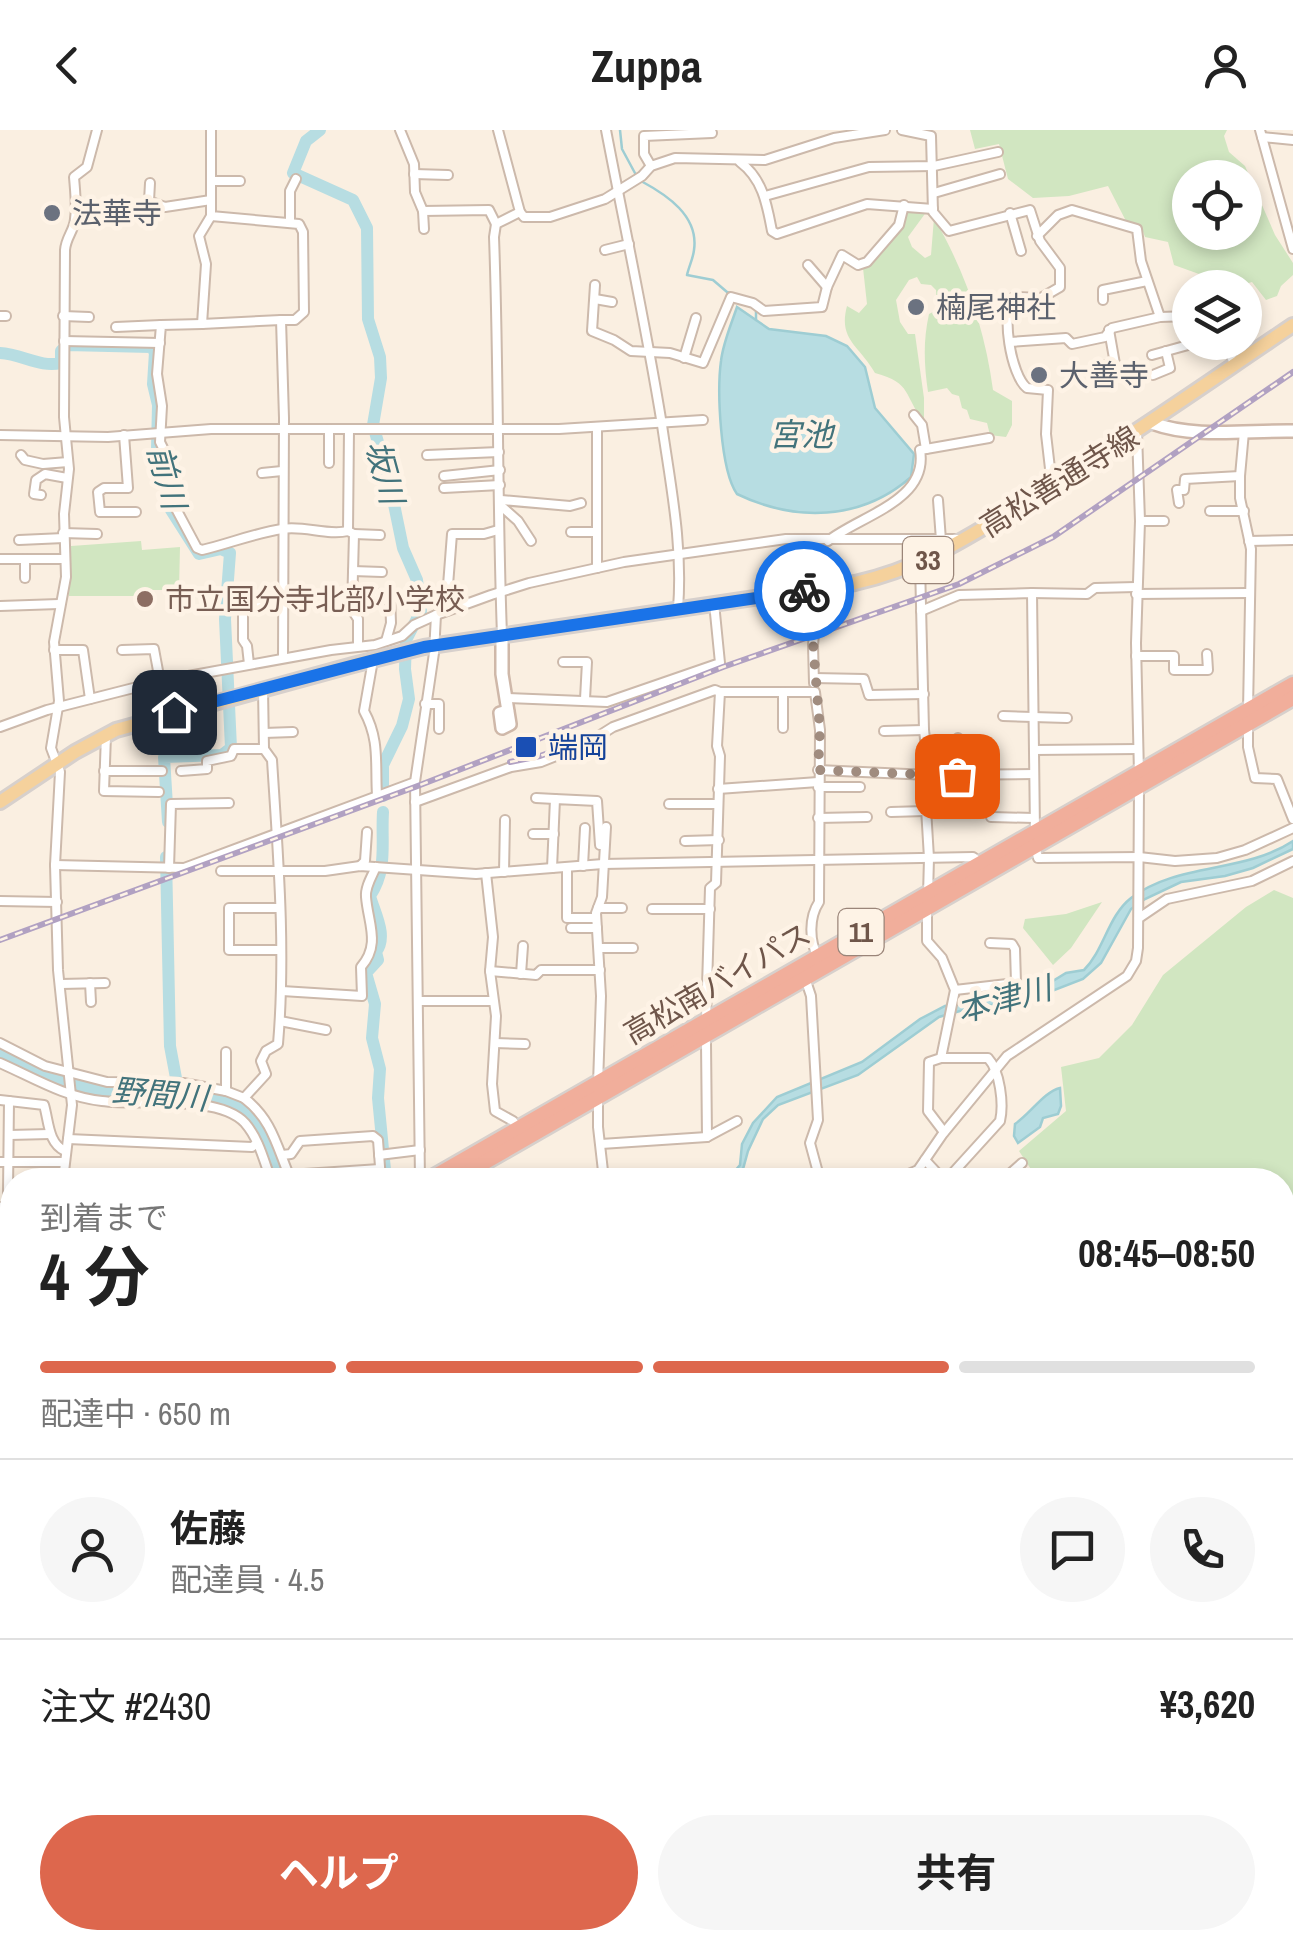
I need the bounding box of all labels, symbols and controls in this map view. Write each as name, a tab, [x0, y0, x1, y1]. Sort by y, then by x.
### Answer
text: Zuppa	[591, 35, 702, 96]
icon: back	[40, 38, 95, 93]
icon: person	[1198, 38, 1253, 93]
map controls	[1172, 160, 1262, 360]
button: locate	[1172, 160, 1262, 250]
place label: 法華寺	[72, 193, 162, 233]
marker: 法華寺	[41, 202, 63, 224]
button: layers	[1172, 270, 1262, 360]
place label: 楠尾神社	[936, 287, 1056, 327]
marker: 楠尾神社	[905, 296, 927, 318]
place label: 大善寺	[1059, 355, 1149, 395]
marker: 大善寺	[1028, 364, 1050, 386]
water label: 宮池	[769, 413, 836, 456]
street label: 高松善通寺線	[972, 416, 1146, 546]
water label: 坂川	[356, 436, 415, 511]
water label: 前川	[138, 441, 197, 516]
road number: 33	[903, 537, 953, 583]
courier	[754, 541, 854, 641]
icon: bike	[777, 564, 832, 619]
place label: 市立国分寺北部小学校	[165, 579, 465, 619]
marker: 市立国分寺北部小学校	[134, 588, 156, 610]
pin	[132, 670, 217, 755]
icon: home	[147, 685, 202, 740]
place label: 端岡	[548, 727, 608, 767]
marker: 端岡	[513, 734, 539, 760]
pin	[915, 734, 1000, 819]
icon: bag	[930, 749, 985, 804]
road number: 11	[838, 909, 884, 955]
street label: 高松南バイパス	[616, 913, 818, 1053]
water label: 本津川	[952, 965, 1059, 1032]
water label: 野間川	[110, 1068, 213, 1120]
text: 到着まで	[40, 1196, 168, 1239]
text: 08:45–08:50	[1078, 1228, 1255, 1279]
text: 4 分	[40, 1233, 149, 1320]
text: 配達中 · 650 m	[40, 1392, 231, 1435]
button: person	[40, 1497, 145, 1602]
button: chat	[1020, 1497, 1125, 1602]
button: phone	[1150, 1497, 1255, 1602]
text: 佐藤	[170, 1503, 246, 1554]
text: 配達員 · 4.5	[170, 1558, 324, 1601]
text: ¥3,620	[1160, 1679, 1255, 1730]
text: 注文 #2430	[40, 1681, 211, 1732]
button: ヘルプ	[40, 1815, 638, 1930]
button: 共有	[658, 1815, 1255, 1930]

